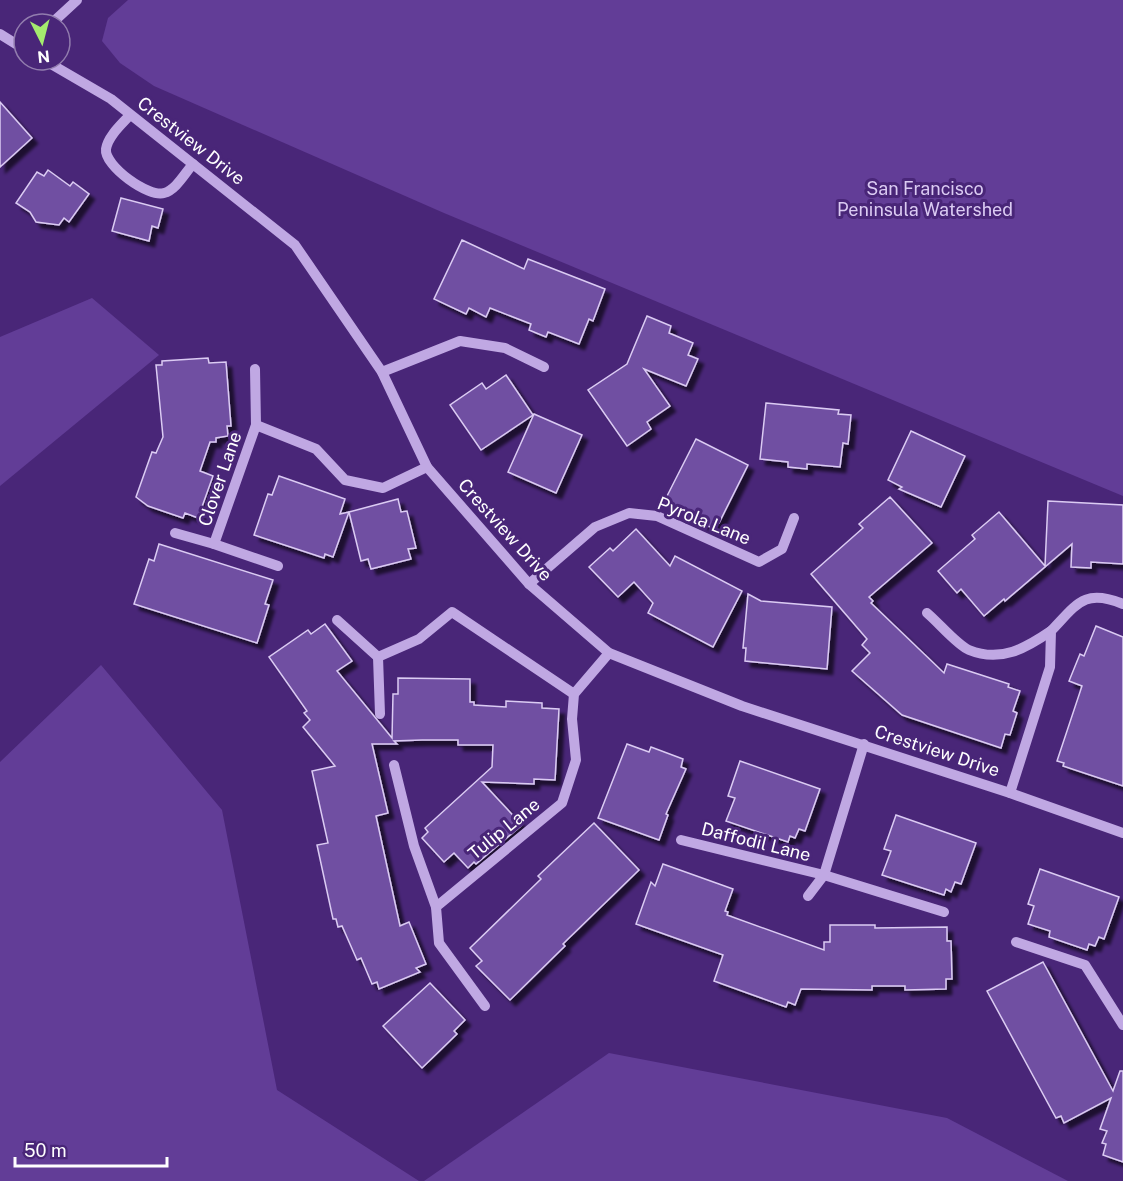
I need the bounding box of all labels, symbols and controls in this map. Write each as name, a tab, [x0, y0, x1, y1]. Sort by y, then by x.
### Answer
north arrow	[12, 12, 72, 72]
text: N	[36, 46, 51, 67]
street label: Crestview Drive	[133, 92, 249, 189]
park label: San Francisco Peninsula Watershed	[837, 178, 1013, 220]
street label: Clover Lane	[194, 429, 245, 529]
street label: Crestview Drive	[454, 474, 557, 585]
street label: Pyrola Lane	[654, 492, 754, 549]
street label: Crestview Drive	[872, 720, 1002, 781]
street label: Tulip Lane	[464, 793, 544, 864]
street label: Daffodil Lane	[699, 818, 813, 865]
scale bar	[15, 1130, 166, 1168]
text: 50 m	[24, 1140, 67, 1161]

